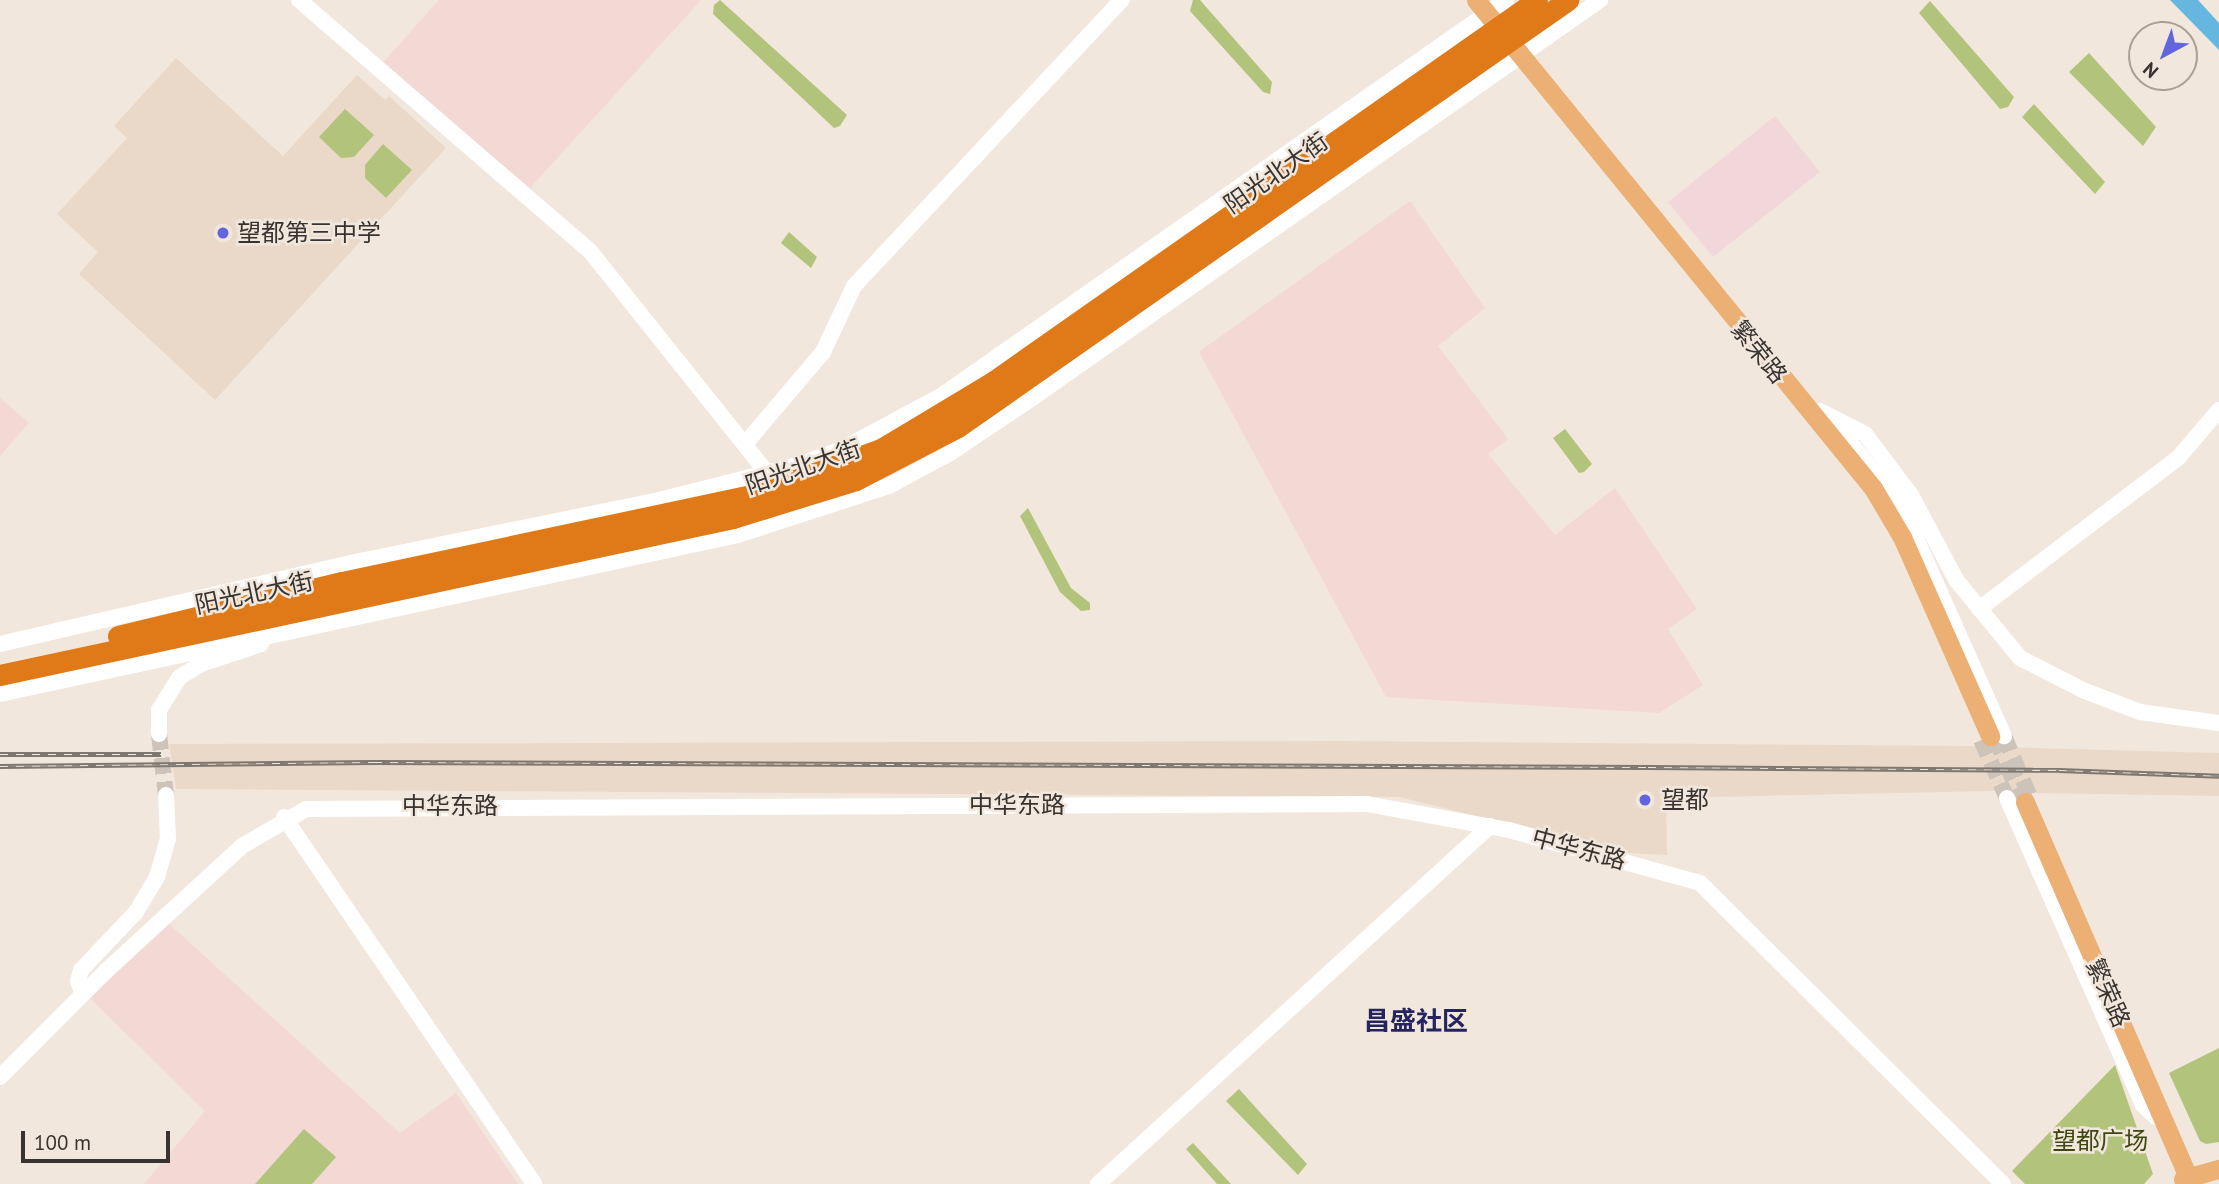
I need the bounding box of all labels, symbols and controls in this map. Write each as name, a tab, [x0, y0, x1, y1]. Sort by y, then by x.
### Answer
north arrow	[2128, 21, 2198, 91]
text: N	[2138, 57, 2163, 83]
street label: 阳光北大街	[1219, 127, 1333, 219]
place label: 望都第三中学	[237, 219, 381, 247]
marker: 望都第三中学	[215, 225, 231, 241]
street label: 繁荣路	[1725, 315, 1793, 389]
street label: 阳光北大街	[742, 434, 864, 500]
street label: 阳光北大街	[192, 566, 316, 620]
place label: 望都	[1661, 786, 1709, 814]
marker: 望都	[1635, 790, 1655, 810]
street label: 中华东路	[969, 791, 1065, 819]
street label: 中华东路	[402, 792, 498, 820]
street label: 中华东路	[1529, 823, 1629, 875]
street label: 繁荣路	[2080, 954, 2136, 1032]
district label: 昌盛社区	[1364, 1005, 1468, 1037]
scale bar	[24, 1118, 173, 1162]
park label: 望都广场	[2052, 1127, 2148, 1155]
text: 100 m	[34, 1129, 91, 1156]

